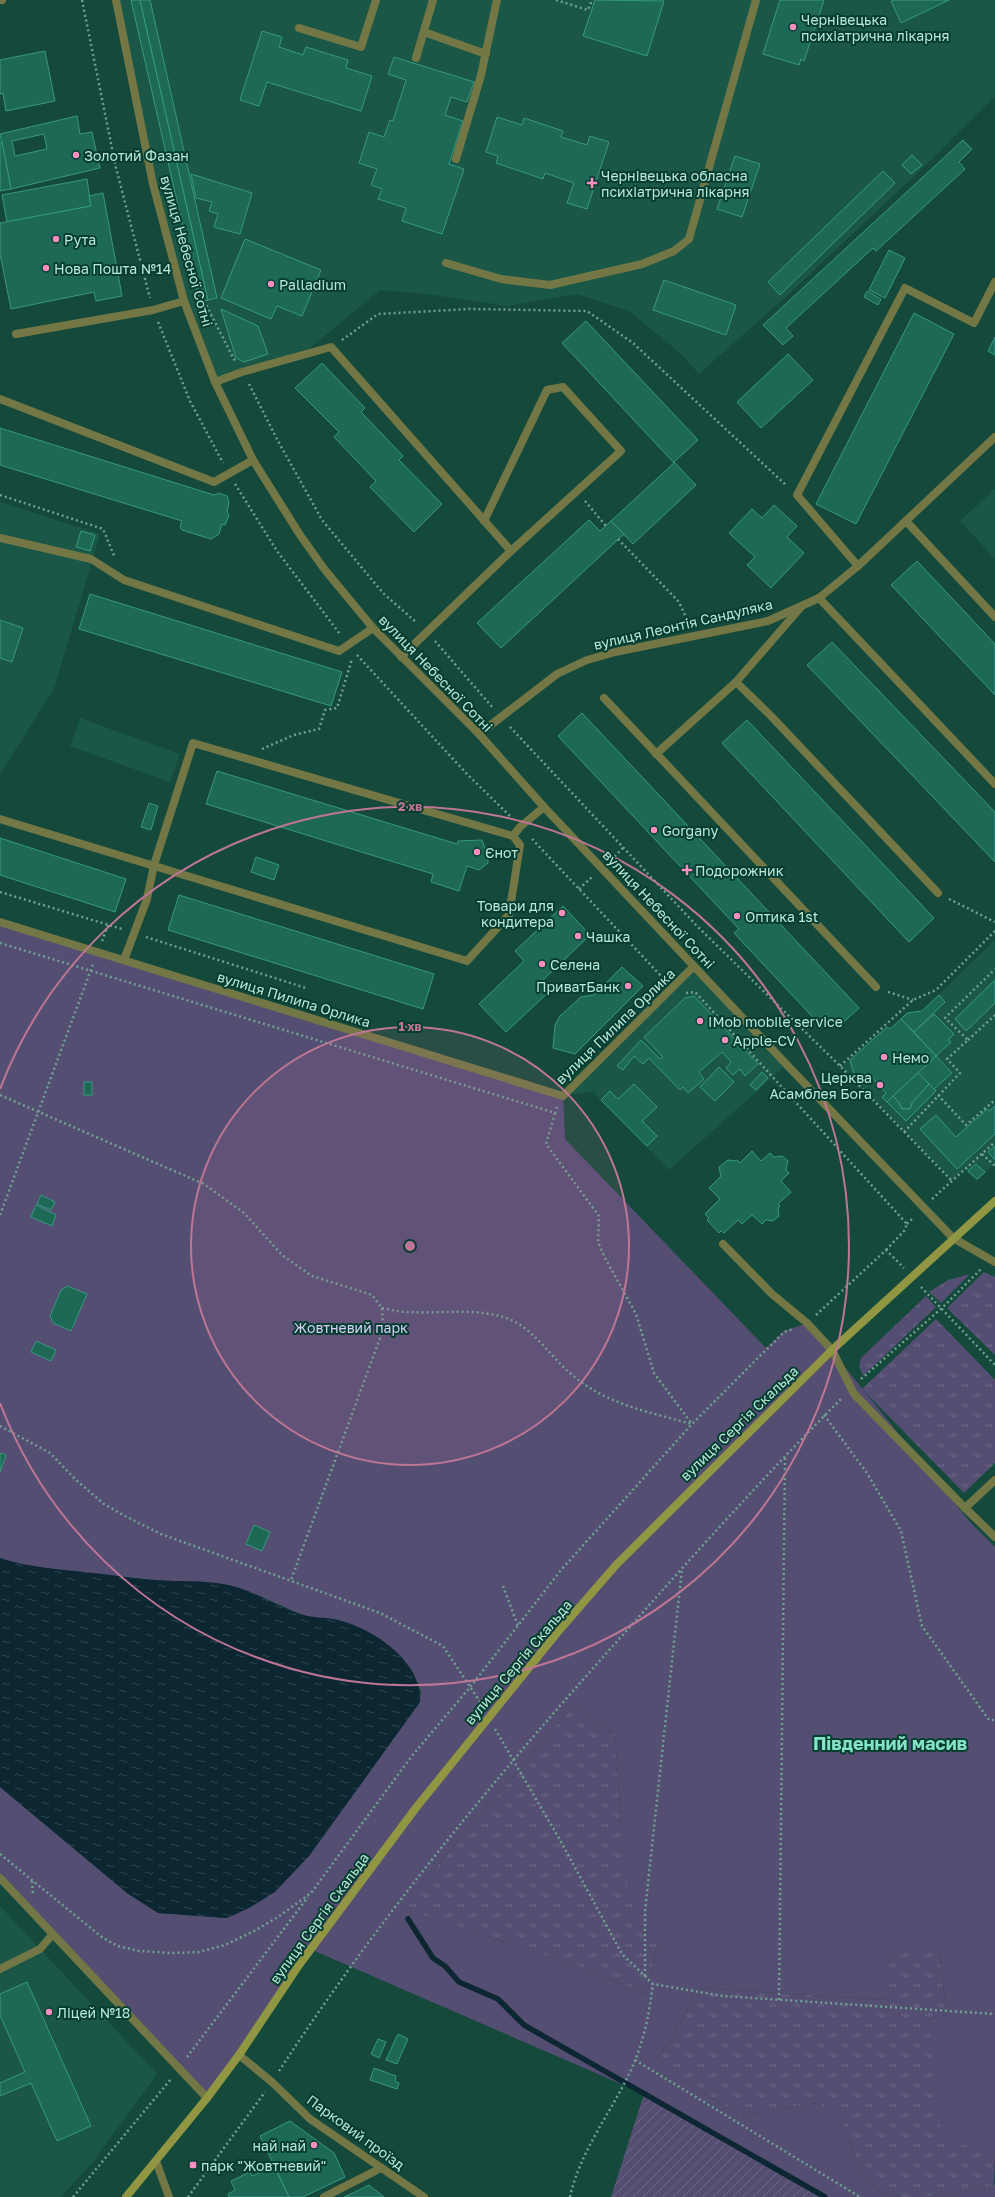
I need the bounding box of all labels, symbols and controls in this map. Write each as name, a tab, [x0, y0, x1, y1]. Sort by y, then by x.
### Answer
place label: Чернівецька психіатрична лікарня	[801, 11, 949, 44]
marker: Чернівецька психіатрична лікарня	[788, 22, 798, 32]
place label: Золотий Фазан	[84, 147, 189, 164]
marker: Золотий Фазан	[71, 150, 81, 160]
place label: Чернівецька обласна психіатрична лікарня	[601, 167, 749, 200]
street label: вулиця Небесної Сотні	[157, 174, 217, 328]
marker: Чернівецька обласна психіатрична лікарня	[586, 177, 598, 189]
place label: Рута	[64, 231, 96, 248]
marker: Рута	[51, 234, 61, 244]
place label: Нова Пошта №14	[54, 260, 171, 277]
marker: Нова Пошта №14	[41, 263, 51, 273]
place label: Palladium	[279, 276, 346, 293]
marker: Palladium	[266, 279, 276, 289]
street label: вулиця Леонтія Сандуляка	[592, 595, 774, 653]
street label: вулиця Небесної Сотні	[376, 611, 496, 735]
text: 2 хв	[398, 799, 422, 814]
place label: Gorgany	[662, 822, 718, 839]
marker: Gorgany	[649, 825, 659, 835]
place label: Єнот	[485, 844, 518, 861]
street label: вулиця Небесної Сотні	[600, 846, 718, 972]
marker: Єнот	[472, 847, 482, 857]
place label: Подорожник	[695, 862, 784, 879]
marker: Подорожник	[682, 865, 692, 875]
place label: Товари для кондитера	[477, 897, 554, 930]
marker: Товари для кондитера	[557, 908, 567, 918]
place label: Оптика 1st	[745, 908, 818, 925]
marker: Оптика 1st	[732, 911, 742, 921]
place label: Чашка	[586, 928, 630, 945]
marker: Чашка	[573, 931, 583, 941]
place label: Селена	[550, 956, 600, 973]
marker: Селена	[537, 959, 547, 969]
street label: вулиця Пилипа Орлика	[552, 965, 678, 1087]
street label: вулиця Пилипа Орлика	[215, 968, 373, 1030]
place label: ПриватБанк	[536, 978, 620, 995]
marker: ПриватБанк	[623, 981, 633, 991]
place label: IMob mobile service	[708, 1013, 843, 1030]
marker: IMob mobile service	[695, 1016, 705, 1026]
text: 1 хв	[398, 1019, 422, 1034]
place label: Apple-CV	[733, 1032, 797, 1049]
marker: Apple-CV	[720, 1035, 730, 1045]
place label: Немо	[892, 1049, 929, 1066]
marker: Немо	[879, 1052, 889, 1062]
place label: Церква Асамблея Бога	[769, 1069, 872, 1102]
marker: Церква Асамблея Бога	[875, 1080, 885, 1090]
centre of rings	[403, 1239, 417, 1253]
park label: Жовтневий парк	[294, 1319, 408, 1336]
street label: вулиця Сергія Скальда	[676, 1362, 802, 1484]
street label: вулиця Сергія Скальда	[461, 1596, 575, 1728]
district label: Південний масив	[813, 1732, 967, 1754]
street label: вулиця Сергія Скальда	[266, 1849, 372, 1987]
place label: Ліцей №18	[57, 2004, 130, 2021]
marker: Ліцей №18	[44, 2007, 54, 2017]
street label: Парковий проїзд	[304, 2091, 409, 2173]
place label: най най	[253, 2137, 306, 2154]
marker: най най	[309, 2140, 319, 2150]
place label: парк "Жовтневий"	[201, 2157, 326, 2174]
marker: парк "Жовтневий"	[188, 2160, 198, 2170]

